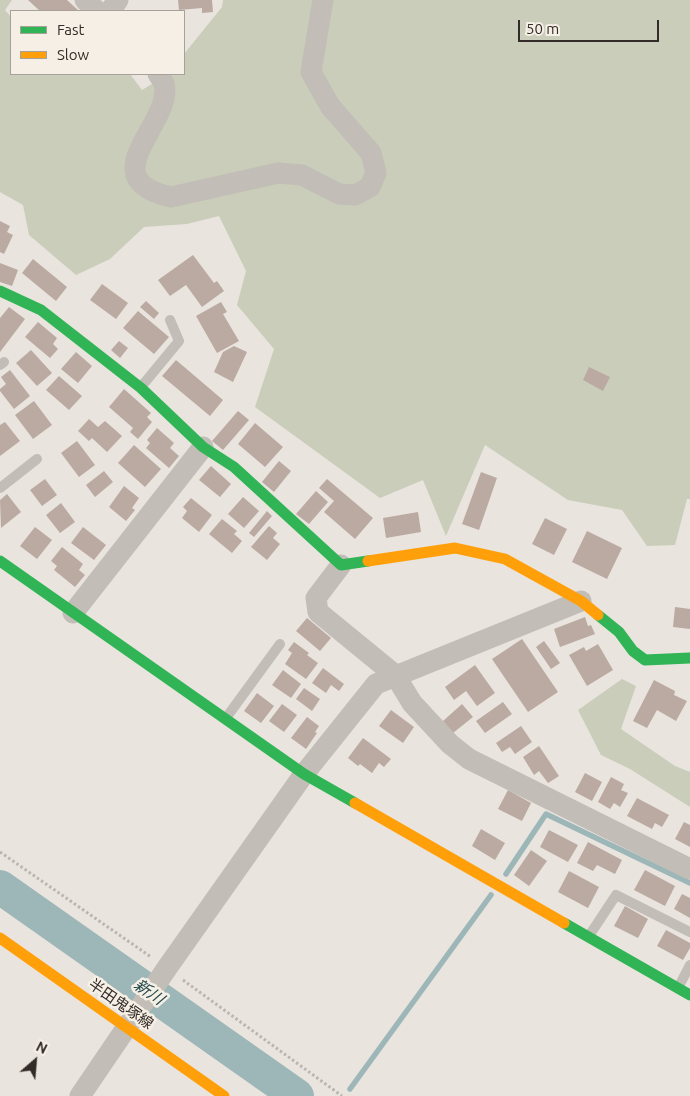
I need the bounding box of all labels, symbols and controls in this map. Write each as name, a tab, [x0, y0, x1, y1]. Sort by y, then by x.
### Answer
legend	[10, 10, 185, 75]
scale bar	[520, 10, 661, 42]
text: 50 m	[526, 20, 559, 37]
text: Fast	[57, 21, 84, 38]
text: Slow	[57, 46, 89, 63]
street label: 半田鬼塚線	[85, 975, 157, 1033]
water label: 新川	[130, 975, 168, 1009]
north arrow	[10, 1036, 60, 1086]
text: N	[34, 1038, 50, 1057]

